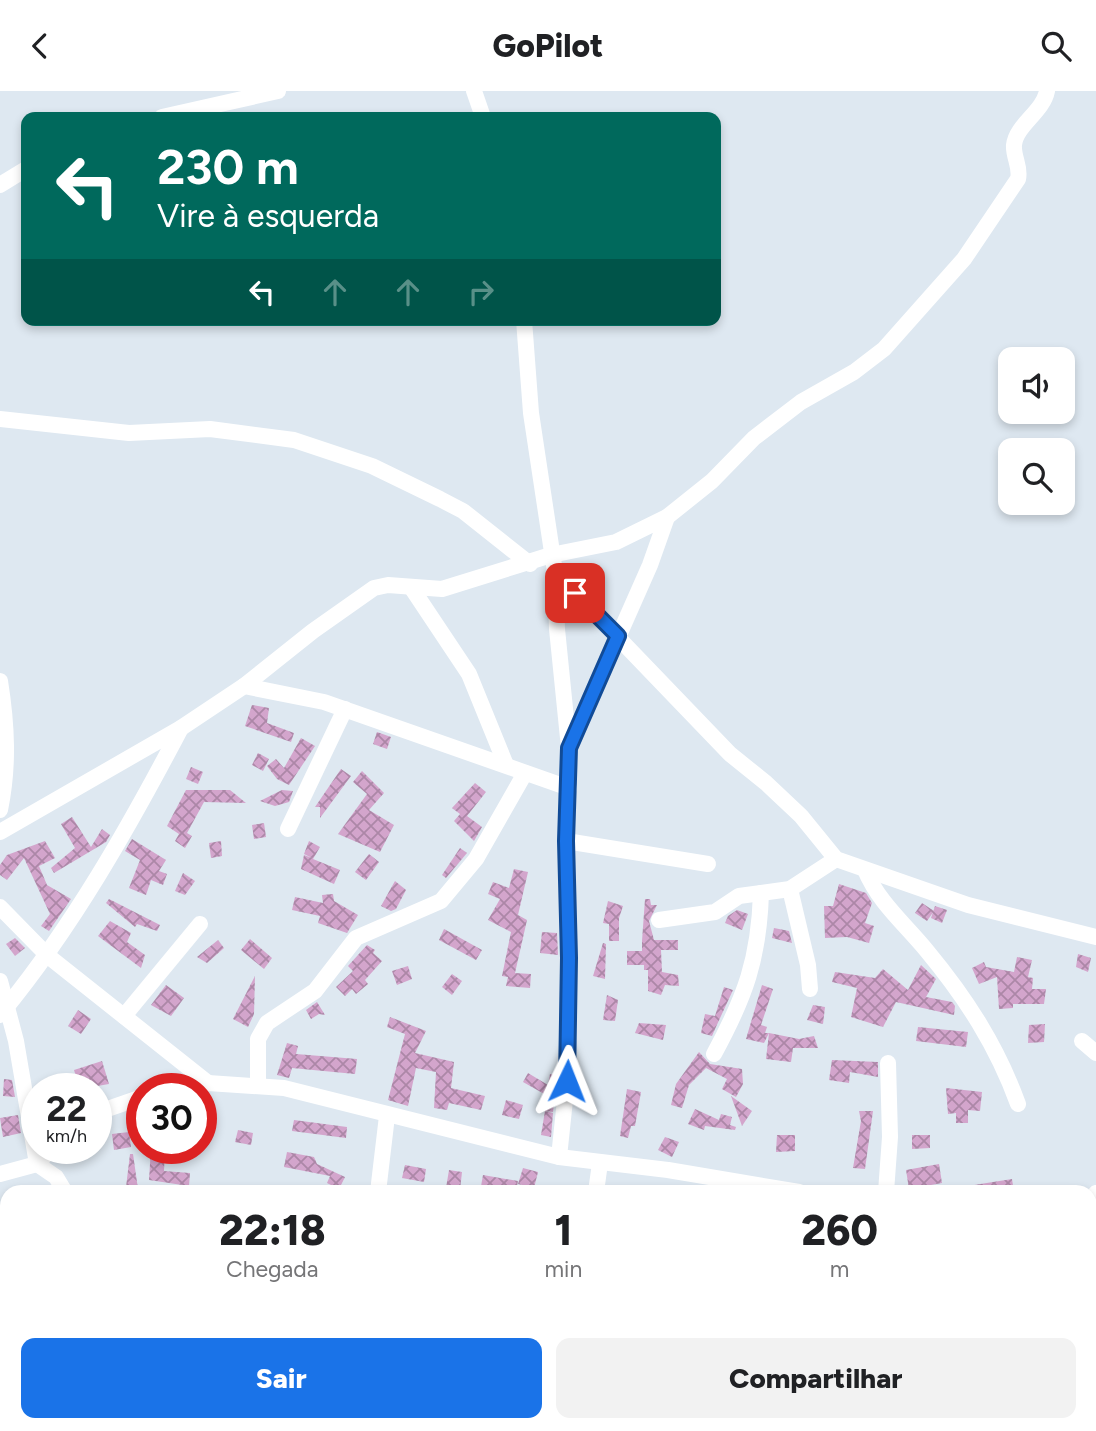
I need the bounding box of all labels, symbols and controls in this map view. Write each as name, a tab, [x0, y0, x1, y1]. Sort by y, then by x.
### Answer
icon: back	[21, 27, 59, 65]
text: GoPilot	[493, 27, 603, 65]
icon: search	[1037, 27, 1075, 65]
text: 230 m	[157, 137, 299, 196]
icon: left	[42, 140, 133, 231]
text: Vire à esquerda	[157, 197, 379, 235]
icon: left	[243, 273, 281, 311]
icon: ahead	[316, 273, 354, 311]
icon: ahead	[389, 273, 427, 311]
icon: right	[462, 273, 500, 311]
map controls	[998, 347, 1075, 515]
button: sound	[998, 347, 1075, 424]
button: search	[998, 438, 1075, 515]
pin	[545, 563, 605, 623]
icon: arrive	[556, 574, 594, 612]
position arrow	[530, 1044, 604, 1118]
speed limit sign: 30	[126, 1073, 217, 1164]
text: 22	[46, 1088, 87, 1130]
text: km/h	[46, 1125, 87, 1147]
text: 22:18	[219, 1205, 326, 1256]
text: 1	[554, 1205, 572, 1256]
text: 260	[801, 1205, 878, 1256]
text: Chegada	[226, 1255, 318, 1283]
text: min	[545, 1255, 582, 1283]
text: m	[830, 1255, 849, 1283]
button: Sair	[21, 1338, 542, 1418]
button: Compartilhar	[556, 1338, 1076, 1418]

